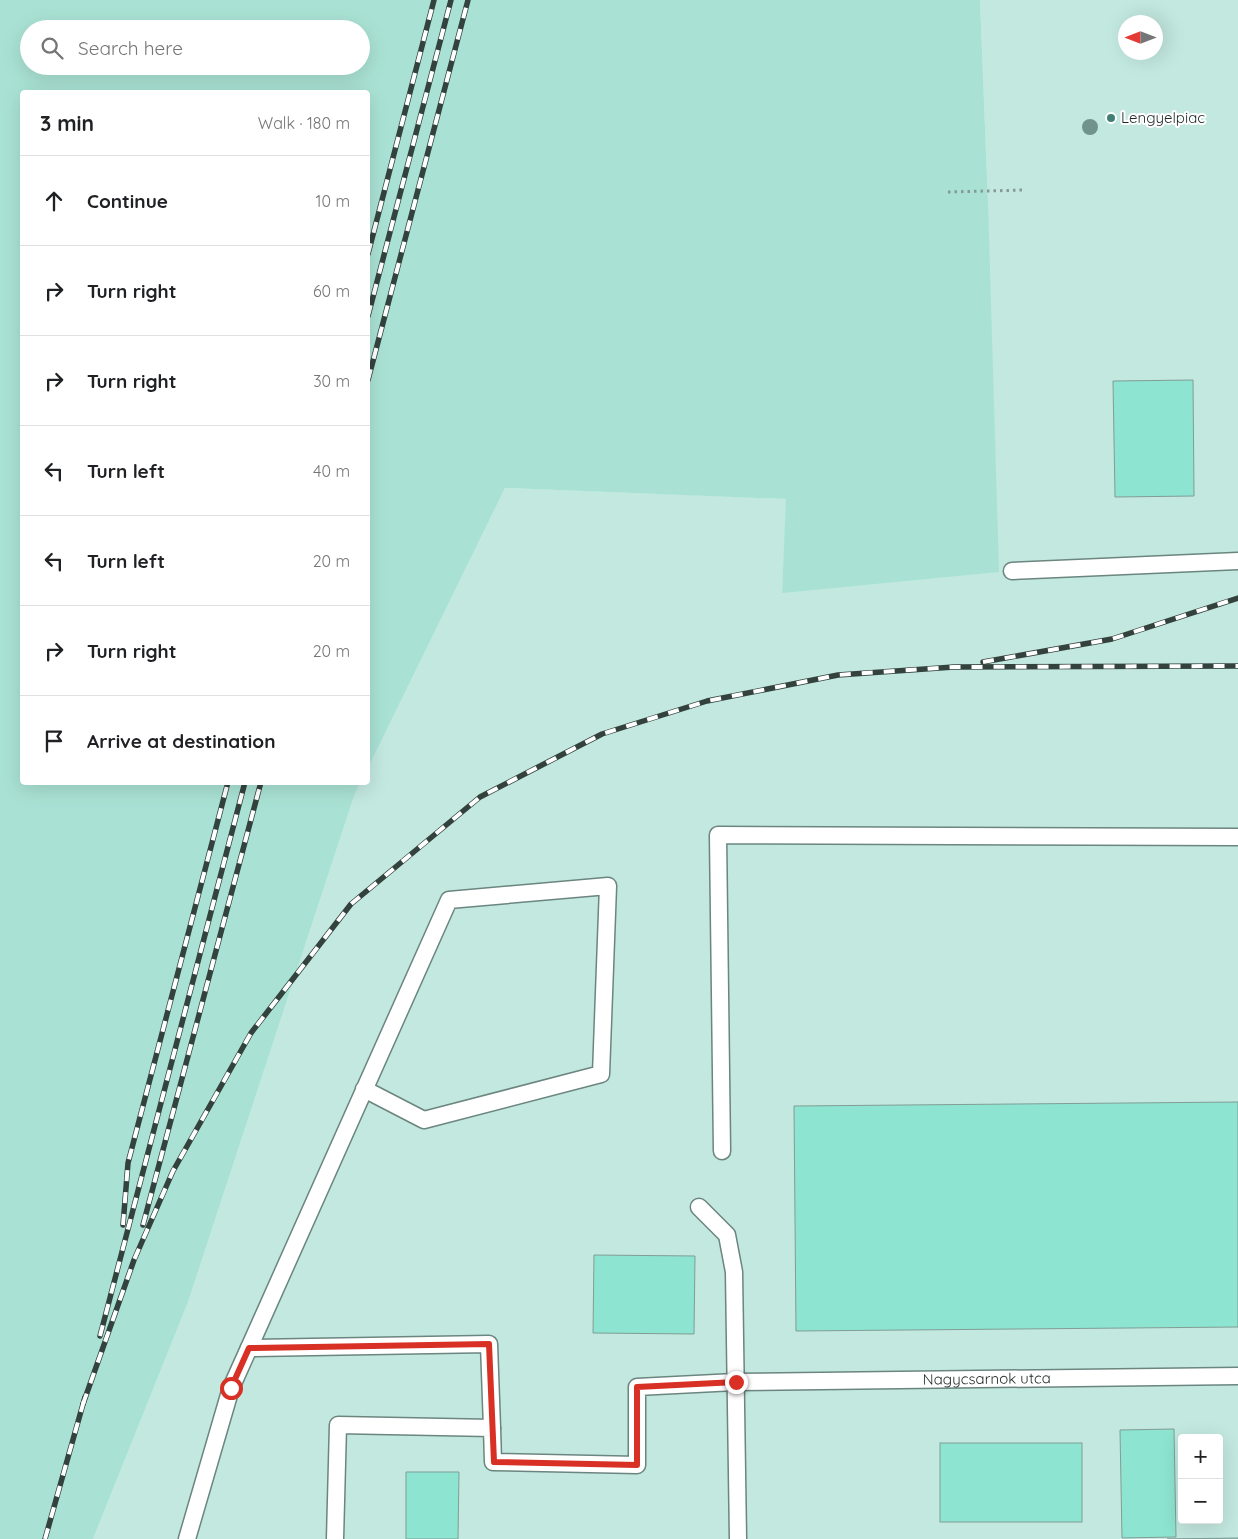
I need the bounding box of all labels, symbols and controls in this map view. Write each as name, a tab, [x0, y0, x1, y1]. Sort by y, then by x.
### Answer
north arrow	[1118, 15, 1163, 60]
search box	[20, 20, 370, 75]
icon: search	[38, 34, 66, 62]
text: Search here	[78, 36, 183, 60]
place label: Lengyelpiac	[1121, 108, 1205, 127]
text: 3 min	[40, 110, 94, 136]
marker: Lengyelpiac	[1105, 112, 1117, 124]
text: Walk · 180 m	[258, 113, 350, 133]
icon: ahead	[40, 187, 68, 215]
text: Continue	[87, 189, 168, 213]
text: 10 m	[316, 191, 350, 211]
icon: right	[40, 277, 68, 305]
text: Turn right	[87, 279, 176, 303]
text: 60 m	[313, 281, 350, 301]
icon: right	[40, 367, 68, 395]
text: Turn right	[87, 369, 176, 393]
text: 30 m	[313, 371, 350, 391]
icon: left	[40, 457, 68, 485]
text: Turn left	[87, 459, 165, 483]
text: 40 m	[313, 461, 350, 481]
icon: left	[40, 547, 68, 575]
text: Turn left	[87, 549, 165, 573]
text: 20 m	[313, 551, 350, 571]
icon: right	[40, 637, 68, 665]
text: Turn right	[87, 639, 176, 663]
text: 20 m	[313, 641, 350, 661]
icon: arrive	[40, 727, 68, 755]
text: Arrive at destination	[87, 729, 276, 753]
street label: Nagycsarnok utca	[923, 1368, 1051, 1389]
route end	[725, 1371, 748, 1394]
route start	[220, 1377, 243, 1400]
map controls	[1178, 1434, 1223, 1524]
button: +	[1178, 1434, 1223, 1479]
button: −	[1178, 1479, 1223, 1524]

